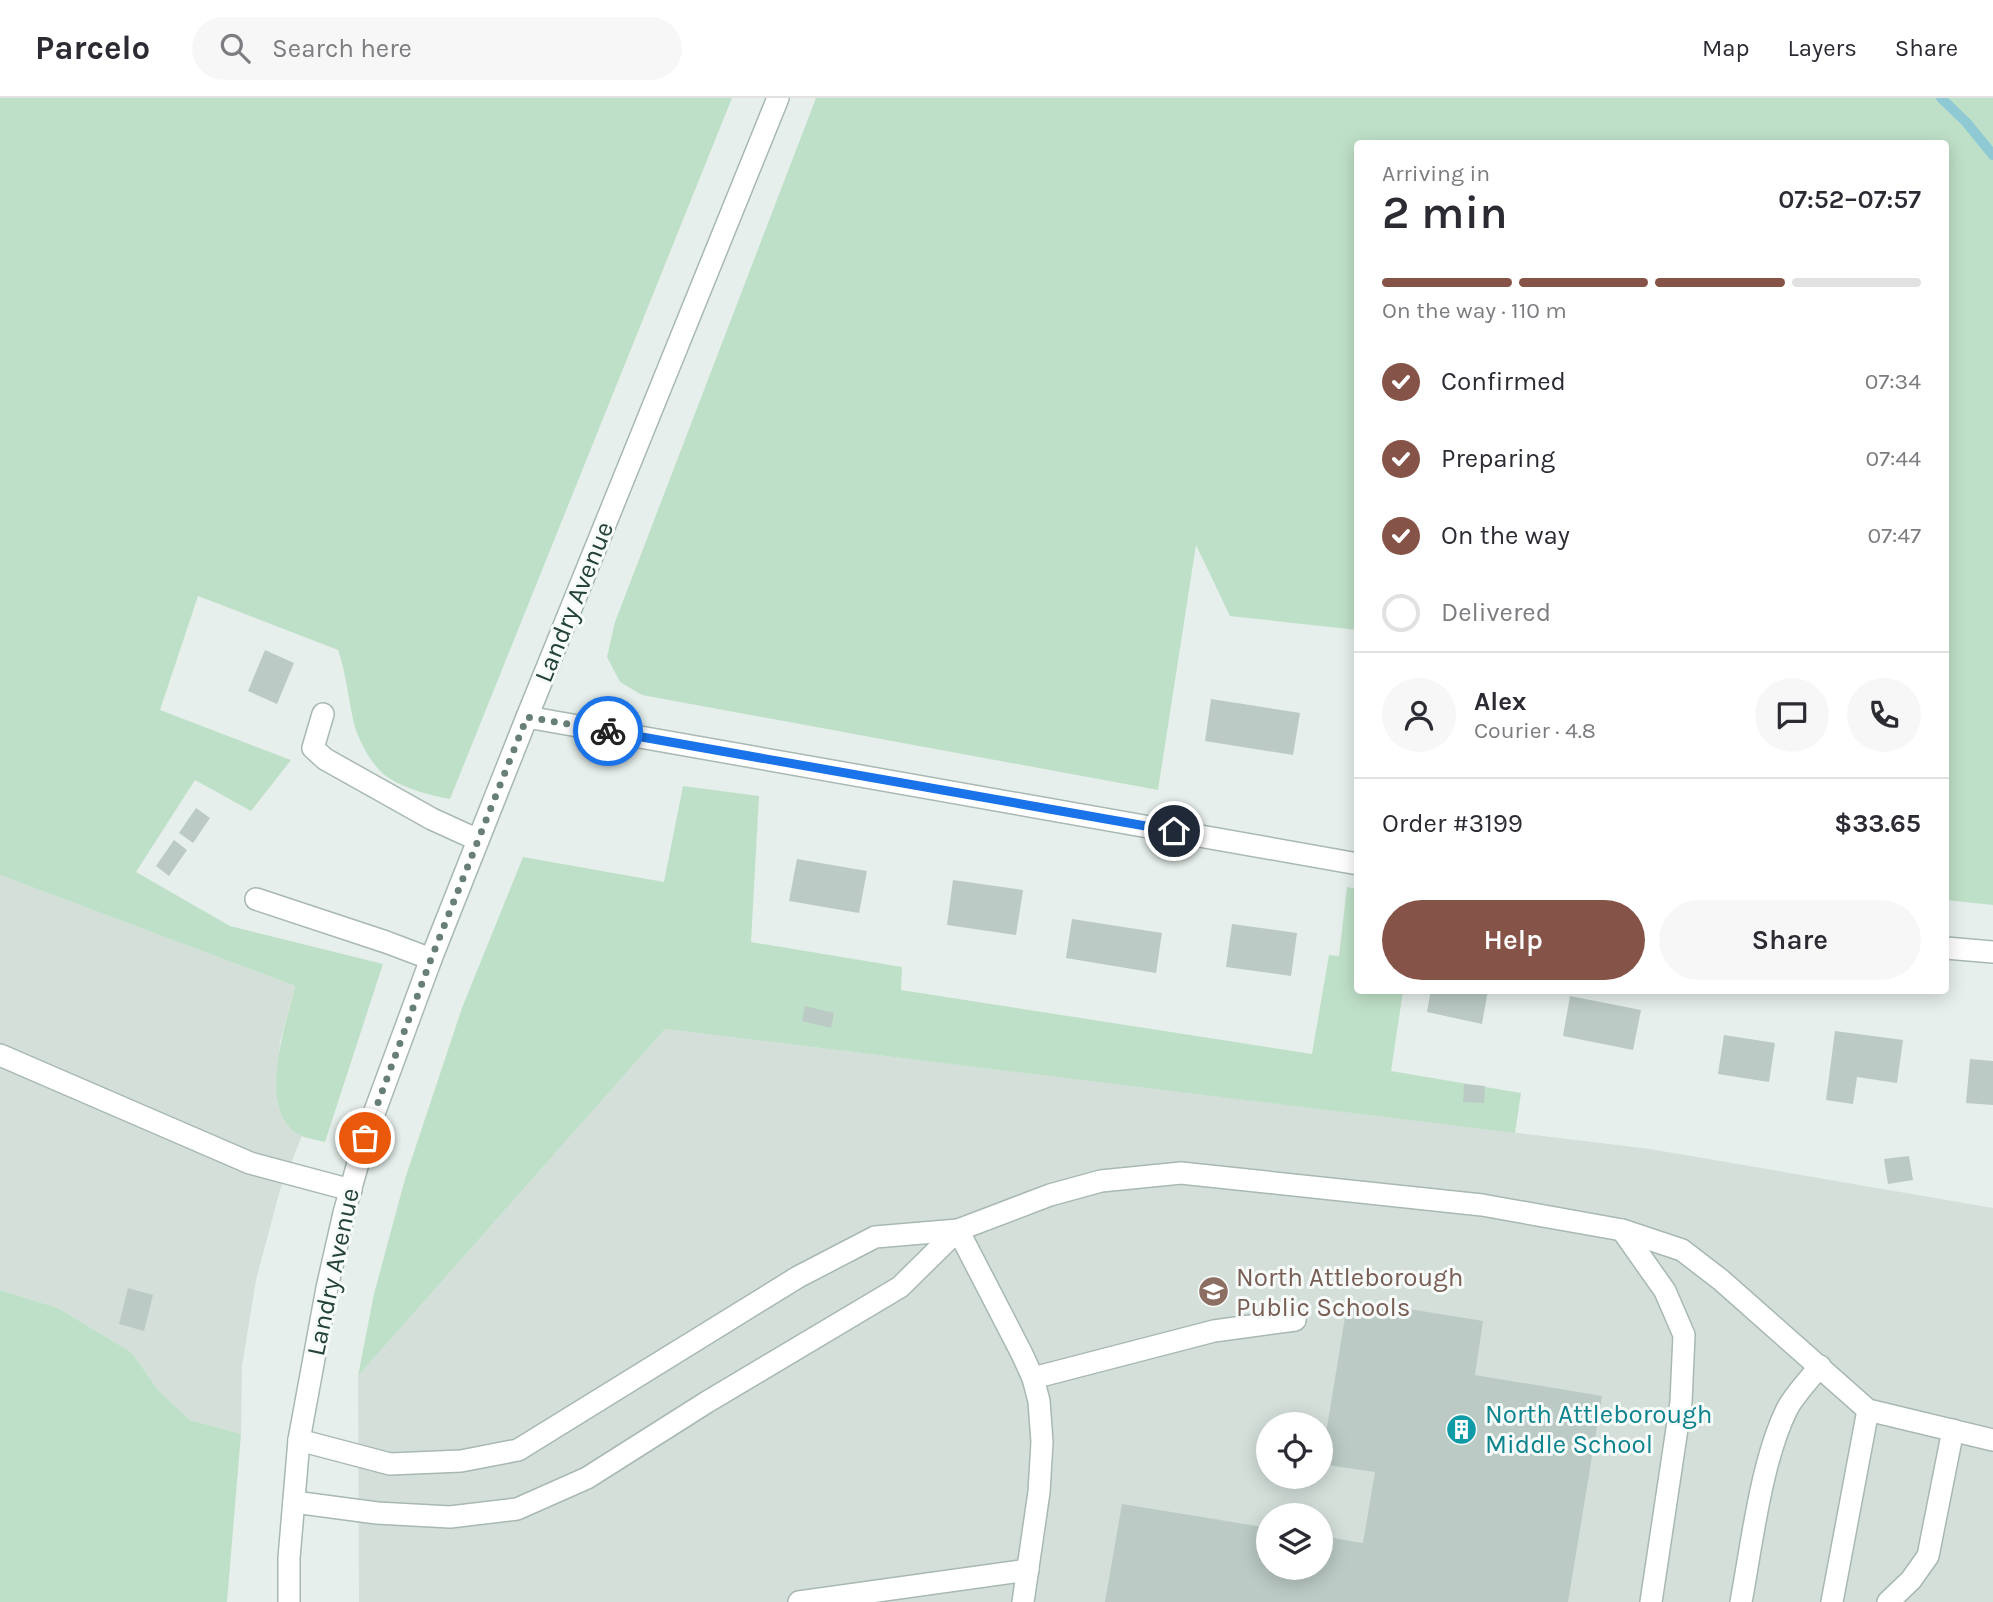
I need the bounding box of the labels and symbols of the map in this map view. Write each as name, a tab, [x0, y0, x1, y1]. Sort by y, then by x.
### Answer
street label: Landry Avenue	[528, 517, 620, 687]
courier	[573, 696, 643, 766]
pin	[1144, 801, 1204, 861]
pin	[335, 1108, 395, 1168]
street label: Landry Avenue	[300, 1185, 366, 1359]
place label: North Attleborough Public Schools	[1236, 1262, 1464, 1323]
school or university icon: North Attleborough Public Schools	[1196, 1275, 1230, 1309]
place label: North Attleborough Middle School	[1485, 1399, 1713, 1460]
building icon: North Attleborough Middle School	[1445, 1412, 1479, 1446]

